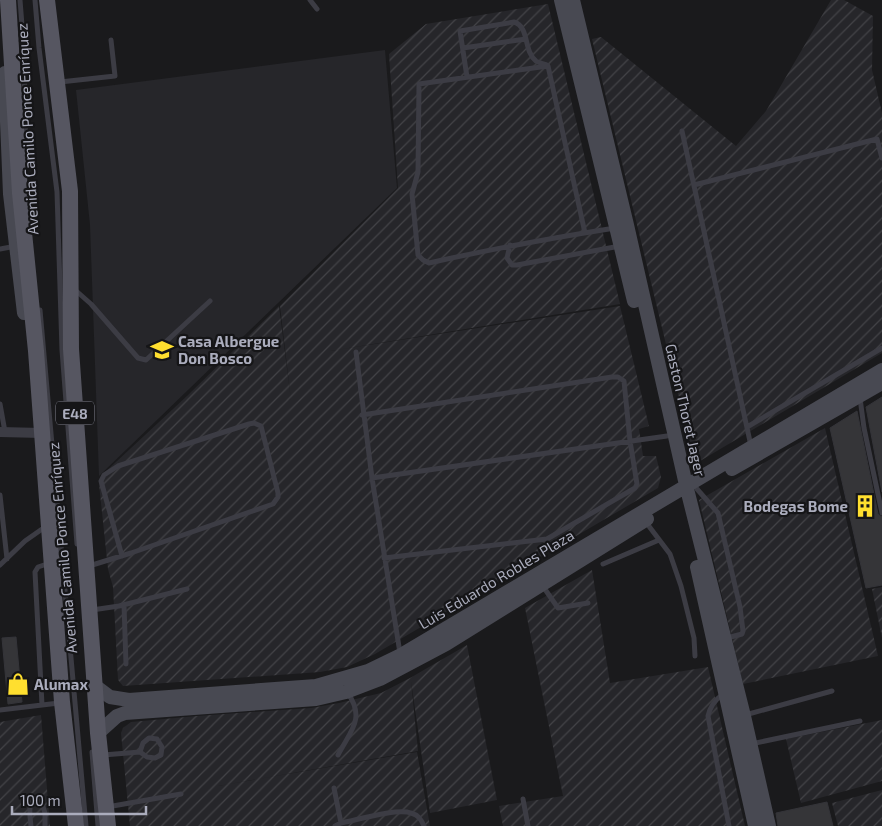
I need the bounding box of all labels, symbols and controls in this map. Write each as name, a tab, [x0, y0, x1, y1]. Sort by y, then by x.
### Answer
street label: Avenida Camilo Ponce Enríquez	[12, 23, 42, 235]
place label: Casa Albergue Don Bosco	[178, 332, 279, 367]
school or university icon: Casa Albergue Don Bosco	[149, 337, 175, 363]
street label: Gaston Thoret Jager	[662, 342, 710, 478]
road number: E48	[56, 402, 94, 424]
street label: Avenida Camilo Ponce Enríquez	[44, 442, 80, 654]
building icon: Bodegas Bome	[852, 493, 878, 519]
place label: Bodegas Bome	[744, 497, 848, 515]
street label: Luis Eduardo Robles Plaza	[415, 525, 577, 633]
shop icon: Alumax	[5, 671, 31, 697]
place label: Alumax	[34, 675, 88, 693]
scale bar	[12, 784, 146, 816]
text: 100 m	[20, 791, 61, 809]

